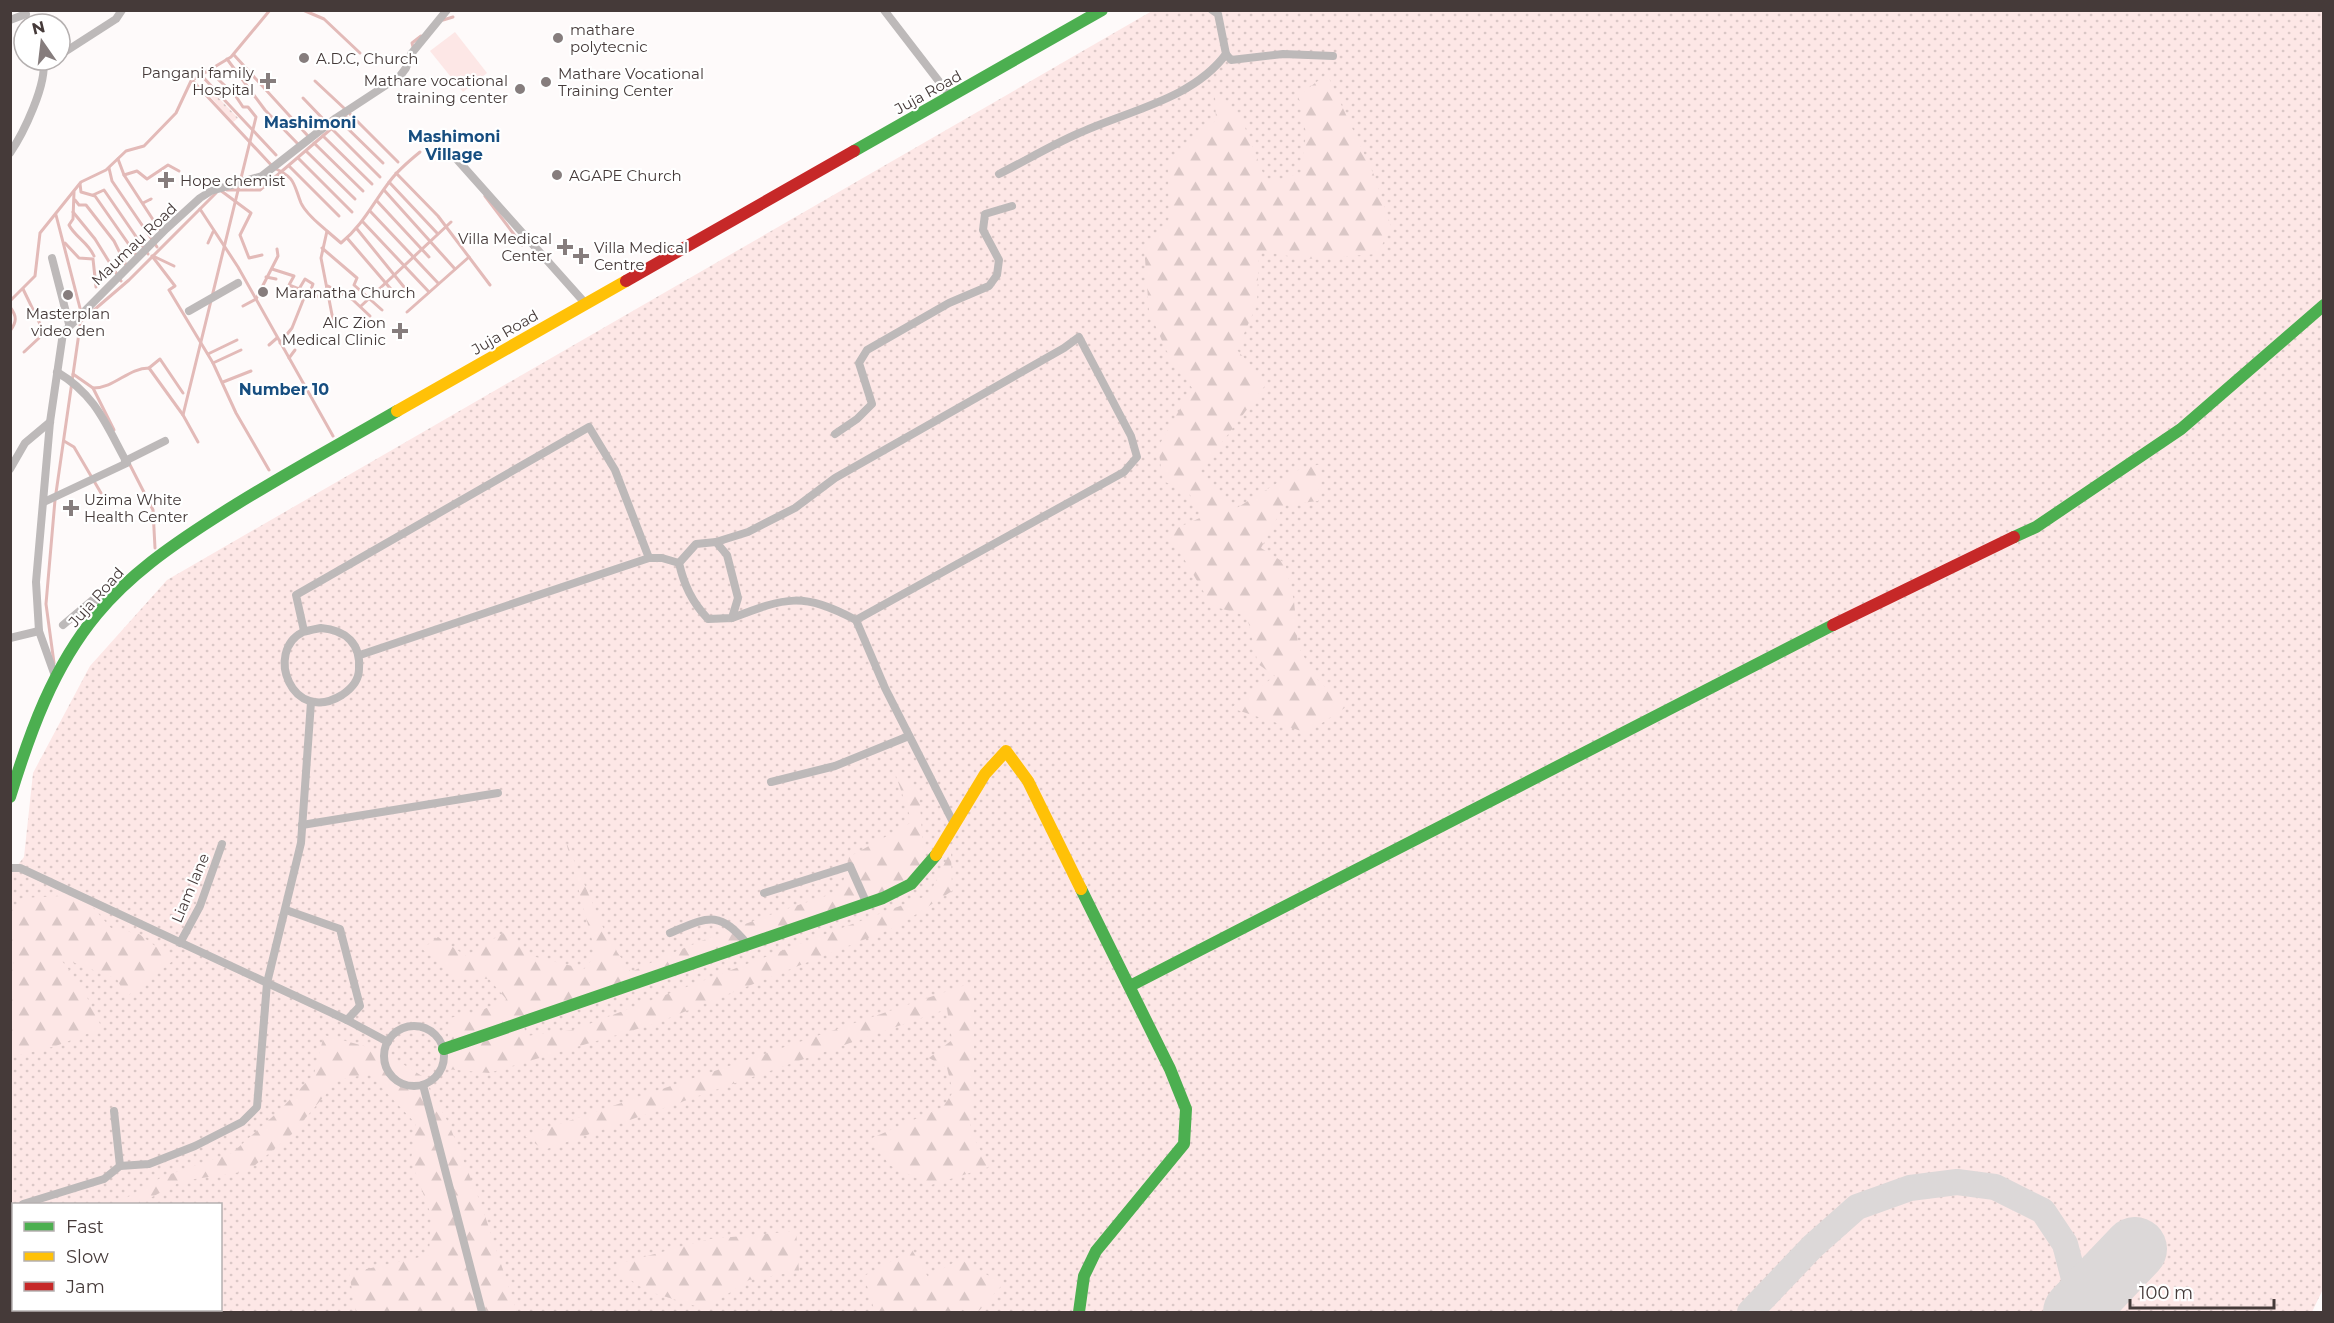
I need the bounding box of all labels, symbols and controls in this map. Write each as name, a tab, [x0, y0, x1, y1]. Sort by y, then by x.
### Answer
north arrow	[12, 12, 72, 72]
text: N	[30, 17, 47, 39]
place label: mathare polytecnic	[570, 20, 648, 56]
marker: mathare polytecnic	[551, 31, 565, 45]
place label: A.D.C, Church	[316, 49, 419, 68]
marker: A.D.C, Church	[297, 51, 311, 65]
place label: Pangani family Hospital	[141, 63, 255, 99]
place label: Mathare Vocational Training Center	[558, 64, 704, 100]
street label: Juja Road	[890, 66, 965, 119]
place label: Mathare vocational training center	[364, 71, 508, 107]
marker: Pangani family Hospital	[259, 72, 277, 90]
marker: Mathare Vocational Training Center	[539, 75, 553, 89]
marker: Mathare vocational training center	[513, 82, 527, 96]
district label: Mashimoni	[264, 113, 356, 132]
district label: Mashimoni Village	[408, 127, 500, 164]
place label: AGAPE Church	[569, 166, 682, 185]
marker: AGAPE Church	[550, 168, 564, 182]
marker: Hope chemist	[157, 171, 175, 189]
place label: Hope chemist	[180, 171, 286, 190]
street label: Maumau Road	[87, 199, 181, 289]
place label: Villa Medical Center	[458, 229, 552, 265]
marker: Villa Medical Center	[556, 238, 574, 256]
place label: Villa Medical Centre	[594, 238, 688, 274]
marker: Villa Medical Centre	[572, 247, 590, 265]
place label: Maranatha Church	[275, 283, 416, 302]
marker: Maranatha Church	[256, 285, 270, 299]
marker: Masterplan video den	[61, 288, 75, 302]
place label: Masterplan video den	[26, 304, 110, 340]
street label: Juja Road	[467, 305, 542, 359]
place label: AIC Zion Medical Clinic	[282, 313, 386, 349]
marker: AIC Zion Medical Clinic	[391, 322, 409, 340]
district label: Number 10	[239, 380, 329, 399]
place label: Uzima White Health Center	[84, 490, 188, 526]
marker: Uzima White Health Center	[62, 499, 80, 517]
street label: Juja Road	[64, 563, 128, 631]
street label: Liam lane	[167, 850, 213, 926]
legend	[12, 1203, 222, 1311]
text: Fast	[66, 1216, 104, 1238]
text: Slow	[66, 1246, 109, 1268]
scale bar	[2130, 1272, 2274, 1310]
text: Jam	[65, 1276, 105, 1298]
text: 100 m	[2139, 1282, 2193, 1304]

